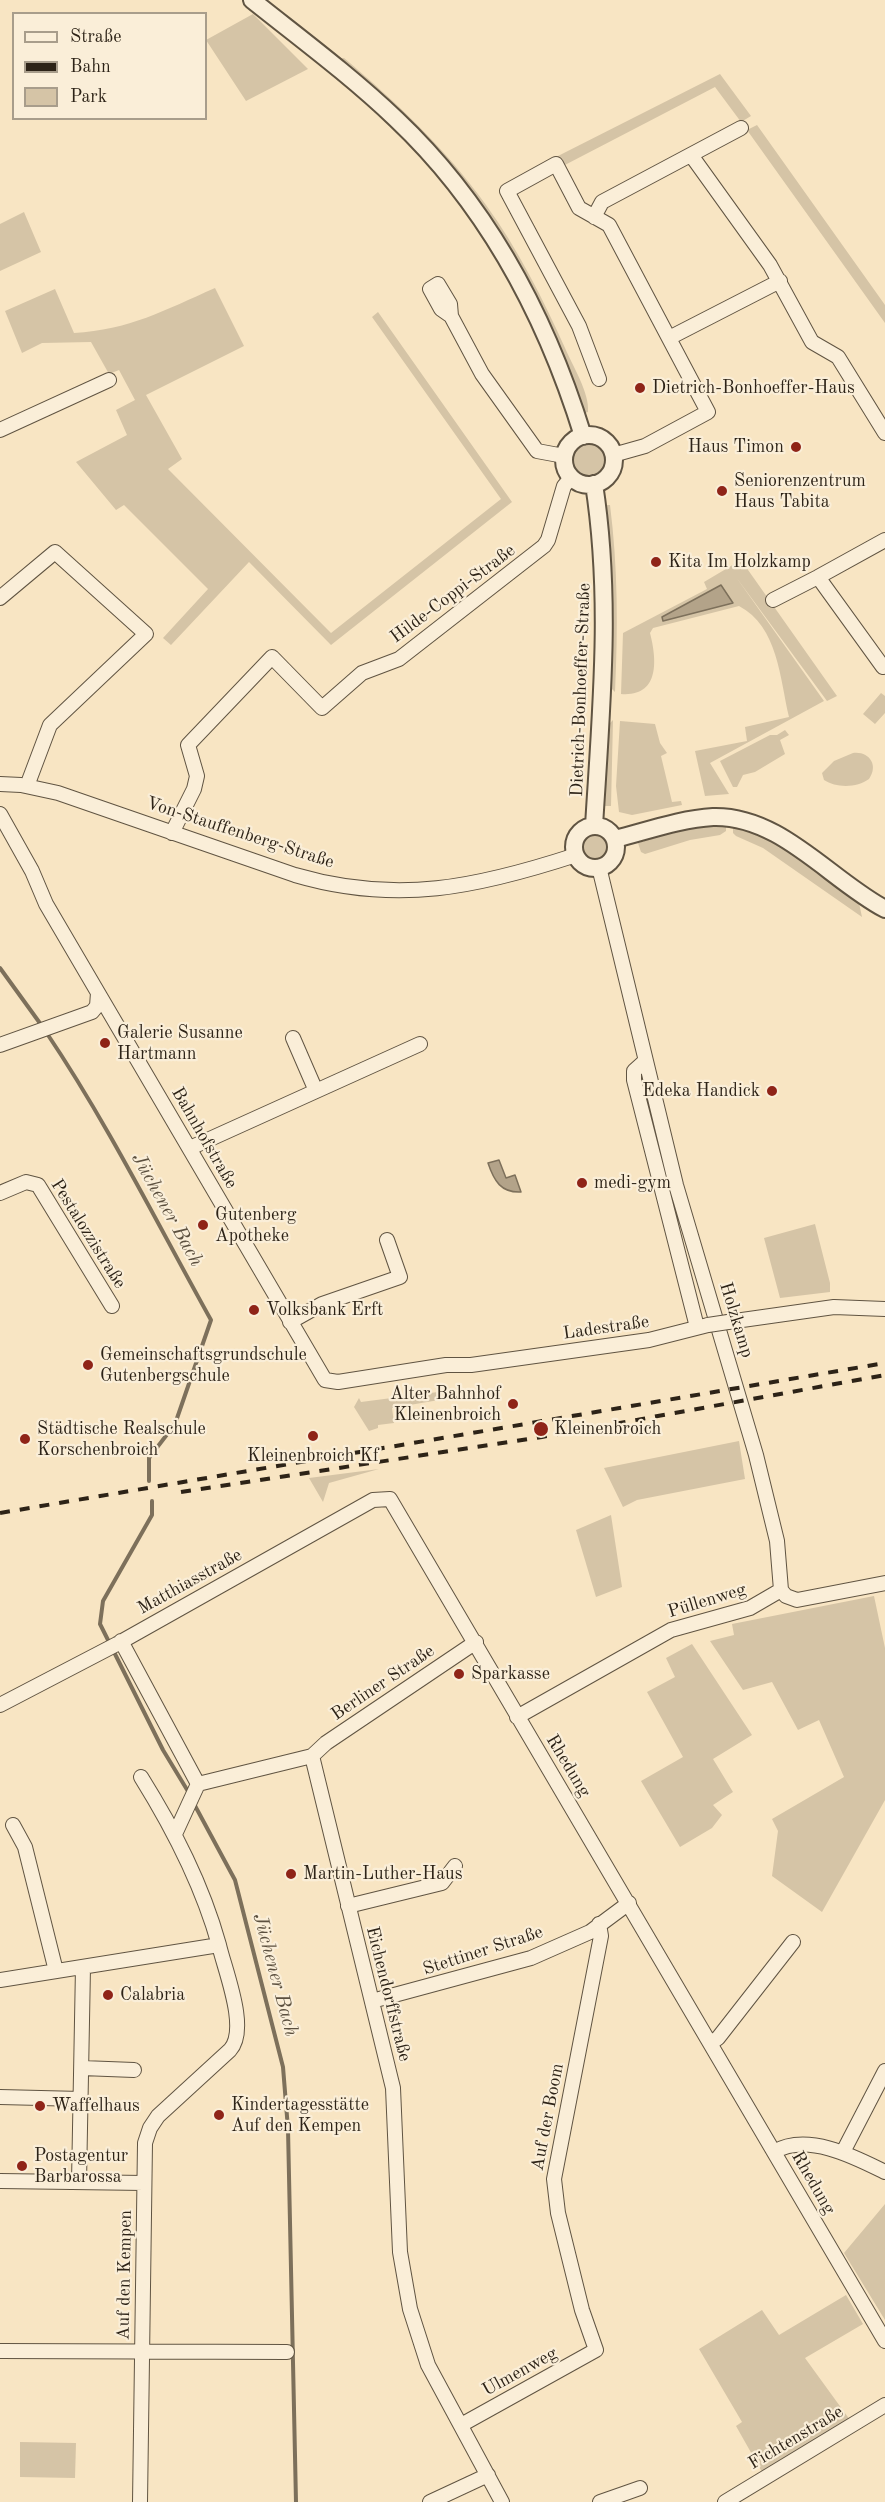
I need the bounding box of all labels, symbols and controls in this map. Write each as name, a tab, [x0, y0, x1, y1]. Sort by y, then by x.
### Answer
legend	[12, 12, 207, 120]
text: Straße	[70, 28, 121, 46]
text: Bahn	[70, 58, 111, 76]
text: Park	[70, 88, 107, 106]
place label: Dietrich-Bonhoeffer-Haus	[652, 377, 855, 399]
marker: Dietrich-Bonhoeffer-Haus	[633, 381, 647, 395]
place label: Haus Timon	[688, 436, 784, 458]
marker: Haus Timon	[789, 440, 803, 454]
place label: Seniorenzentrum Haus Tabita	[734, 470, 866, 512]
marker: Seniorenzentrum Haus Tabita	[715, 484, 729, 498]
street label: Hilde-Coppi-Straße	[386, 540, 520, 648]
place label: Kita Im Holzkamp	[668, 551, 811, 573]
marker: Kita Im Holzkamp	[649, 555, 663, 569]
street label: Dietrich-Bonhoeffer-Straße	[566, 583, 596, 797]
street label: Von-Stauffenberg-Straße	[143, 792, 337, 874]
place label: Galerie Susanne Hartmann	[117, 1022, 243, 1064]
marker: Galerie Susanne Hartmann	[98, 1036, 112, 1050]
place label: Edeka Handick	[642, 1080, 760, 1102]
street label: Bahnhofstraße	[166, 1083, 242, 1193]
marker: Edeka Handick	[765, 1084, 779, 1098]
water label: Jüchener Bach	[126, 1149, 208, 1271]
place label: medi-gym	[594, 1172, 671, 1194]
street label: Pestalozzistraße	[46, 1175, 130, 1293]
marker: medi-gym	[575, 1176, 589, 1190]
place label: Gutenberg Apotheke	[215, 1204, 296, 1246]
marker: Gutenberg Apotheke	[196, 1218, 210, 1232]
street label: Holzkamp	[714, 1280, 758, 1360]
place label: Volksbank Erft	[266, 1299, 383, 1321]
marker: Volksbank Erft	[247, 1303, 261, 1317]
street label: Ladestraße	[562, 1311, 650, 1345]
place label: Gemeinschaftsgrundschule Gutenbergschule	[100, 1344, 307, 1386]
marker: Gemeinschaftsgrundschule Gutenbergschule	[81, 1358, 95, 1372]
place label: Alter Bahnhof Kleinenbroich	[390, 1383, 501, 1426]
marker: Alter Bahnhof Kleinenbroich	[506, 1397, 520, 1411]
place label: Städtische Realschule Korschenbroich	[37, 1418, 206, 1460]
place label: Kleinenbroich	[554, 1418, 661, 1440]
marker: Kleinenbroich	[532, 1420, 550, 1438]
marker: Kleinenbroich Kf	[306, 1429, 320, 1443]
marker: Städtische Realschule Korschenbroich	[18, 1432, 32, 1446]
place label: Kleinenbroich Kf	[247, 1445, 379, 1467]
street label: Matthiasstraße	[134, 1544, 246, 1620]
street label: Püllenweg	[665, 1579, 749, 1623]
street label: Berliner Straße	[327, 1641, 439, 1725]
place label: Sparkasse	[471, 1663, 550, 1685]
marker: Sparkasse	[452, 1667, 466, 1681]
street label: Rhedung	[541, 1731, 595, 1801]
place label: Martin-Luther-Haus	[303, 1863, 462, 1885]
marker: Martin-Luther-Haus	[284, 1867, 298, 1881]
water label: Jüchener Bach	[247, 1911, 303, 2039]
street label: Stettiner Straße	[420, 1921, 546, 1981]
street label: Eichendorffstraße	[361, 1924, 415, 2064]
place label: Calabria	[120, 1984, 185, 2006]
marker: Calabria	[101, 1988, 115, 2002]
street label: Auf der Boom	[527, 2061, 569, 2173]
place label: Kindertagesstätte Auf den Kempen	[231, 2094, 369, 2136]
place label: Waffelhaus	[52, 2095, 140, 2117]
marker: Waffelhaus	[33, 2099, 47, 2113]
marker: Kindertagesstätte Auf den Kempen	[212, 2108, 226, 2122]
place label: Postagentur Barbarossa	[34, 2145, 128, 2188]
street label: Rhedung	[786, 2148, 840, 2218]
marker: Postagentur Barbarossa	[15, 2159, 29, 2173]
street label: Auf den Kempen	[113, 2210, 137, 2340]
street label: Ulmenweg	[479, 2343, 561, 2401]
street label: Fichtenstraße	[745, 2401, 847, 2475]

